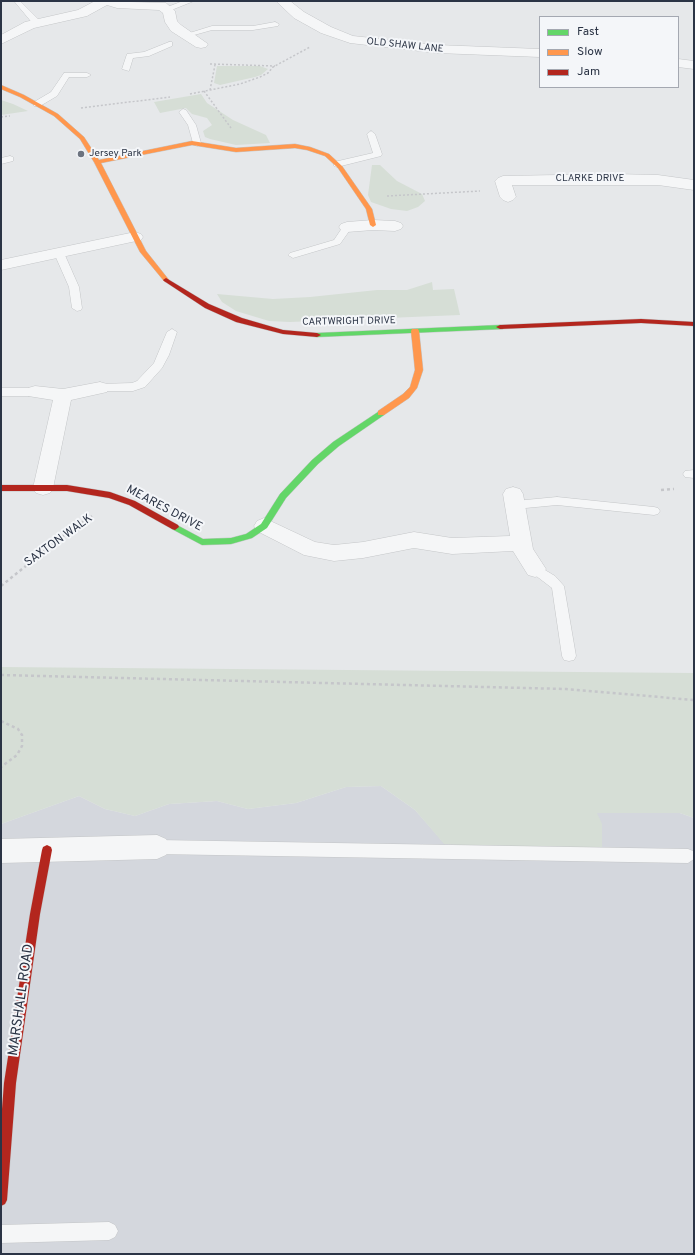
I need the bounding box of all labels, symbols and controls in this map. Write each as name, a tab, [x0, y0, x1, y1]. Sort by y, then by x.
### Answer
legend	[539, 16, 679, 88]
text: Fast	[577, 24, 599, 40]
street label: OLD SHAW LANE	[366, 36, 444, 56]
text: Slow	[577, 44, 603, 60]
text: Jam	[577, 64, 600, 80]
place label: Jersey Park	[89, 148, 142, 160]
marker: Jersey Park	[76, 149, 86, 159]
street label: CLARKE DRIVE	[556, 173, 624, 185]
street label: CARTWRIGHT DRIVE	[302, 315, 396, 329]
street label: MEARES DRIVE	[124, 483, 204, 535]
street label: SAXTON WALK	[22, 512, 96, 570]
street label: MARSHALL ROAD	[6, 943, 38, 1057]

